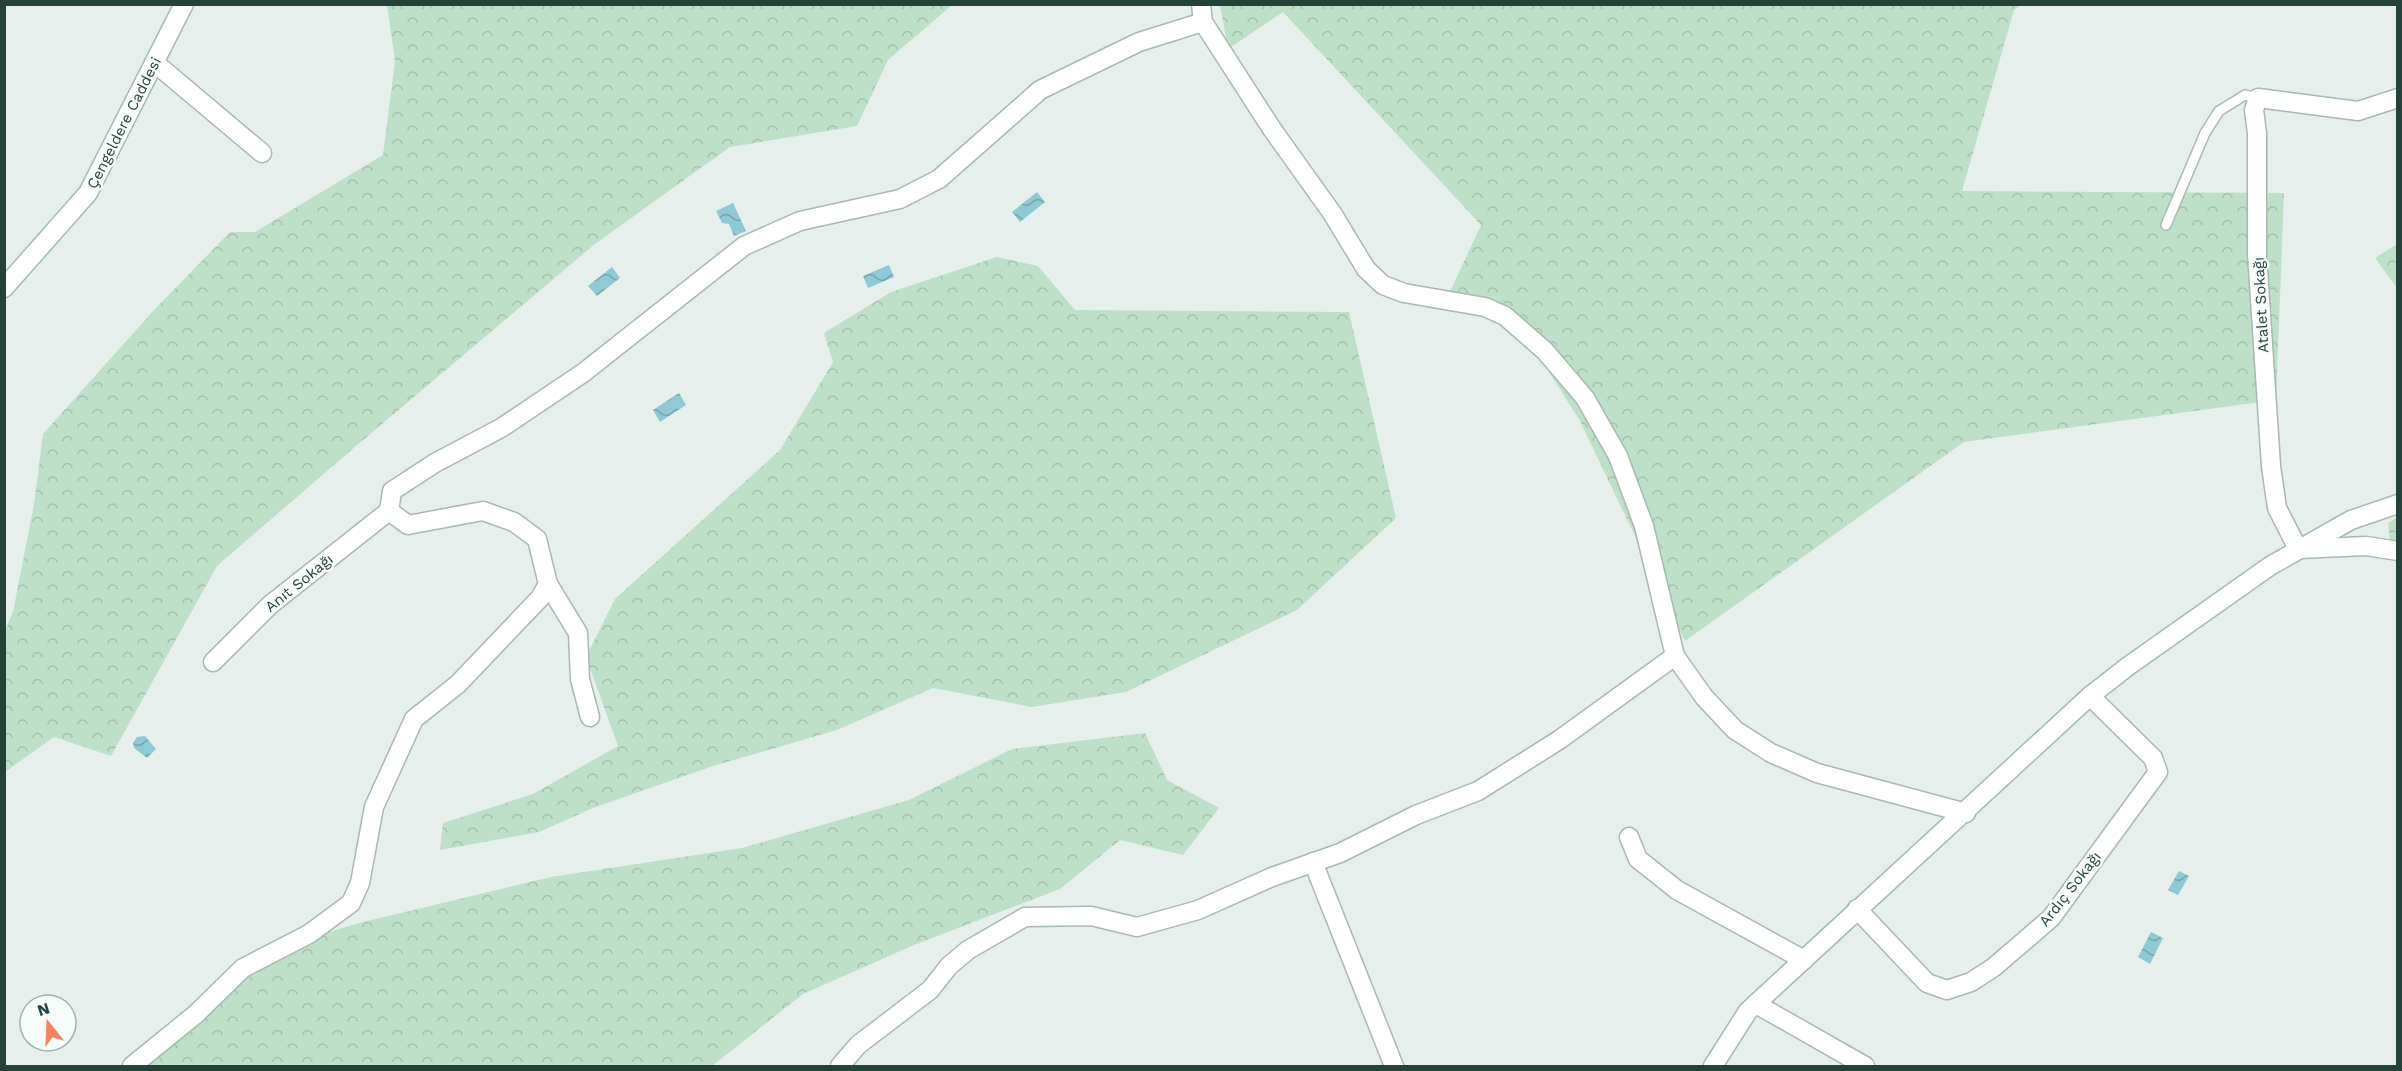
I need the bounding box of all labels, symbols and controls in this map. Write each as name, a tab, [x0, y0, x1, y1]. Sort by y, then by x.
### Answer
street label: Çengeldere Caddesi	[83, 54, 165, 192]
street label: Atalet Sokağı	[2249, 257, 2273, 353]
street label: Anıt Sokağı	[261, 550, 337, 616]
street label: Ardıç Sokağı	[2035, 848, 2105, 930]
north arrow	[18, 993, 78, 1053]
text: N	[35, 998, 52, 1020]

